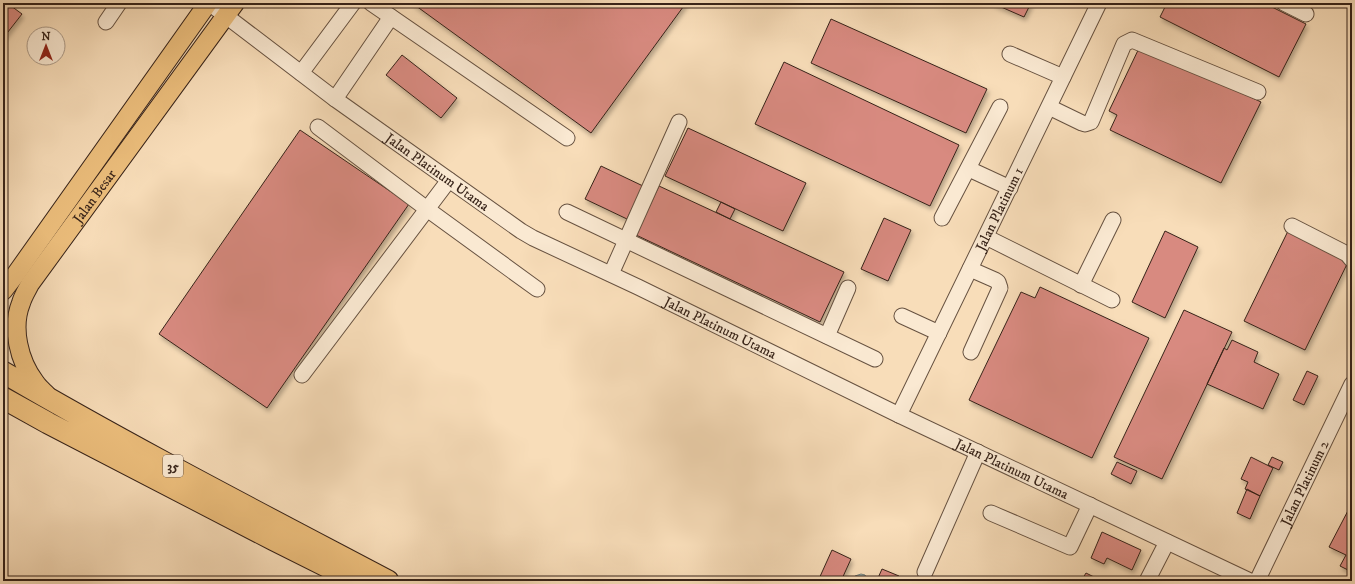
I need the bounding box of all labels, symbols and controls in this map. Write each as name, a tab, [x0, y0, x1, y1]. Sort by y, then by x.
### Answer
north arrow	[26, 26, 66, 66]
text: N	[41, 30, 51, 44]
street label: Jalan Platinum Utama	[380, 128, 492, 216]
street label: Jalan Platinum 1	[971, 165, 1028, 256]
street label: Jalan Besar	[68, 166, 121, 229]
street label: Jalan Platinum Utama	[659, 292, 779, 364]
street label: Jalan Platinum Utama	[950, 434, 1071, 504]
street label: Jalan Platinum 2	[1276, 438, 1334, 531]
road number: 35	[163, 455, 183, 477]

